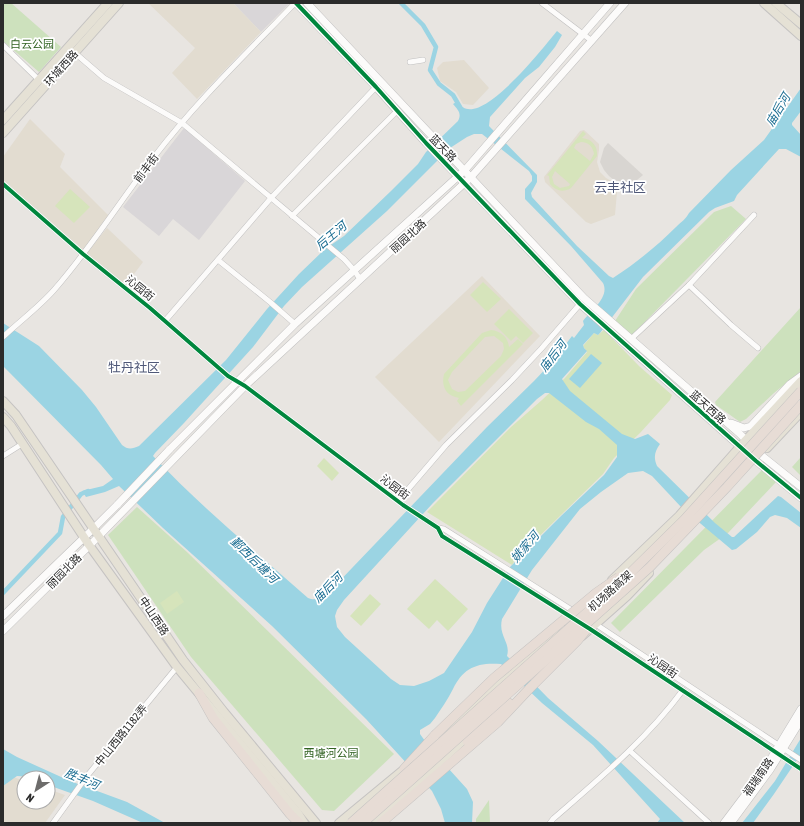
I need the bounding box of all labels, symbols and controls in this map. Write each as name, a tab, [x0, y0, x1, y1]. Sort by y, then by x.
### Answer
park label: 白云公园	[10, 38, 54, 50]
street label: 环城西路	[42, 48, 80, 88]
water label: 庙后河	[763, 89, 794, 129]
street label: 蓝天路	[427, 132, 459, 164]
street label: 前丰街	[131, 151, 161, 185]
district label: 云丰社区	[594, 180, 646, 195]
street label: 丽园北路	[388, 217, 428, 255]
water label: 后王河	[313, 218, 351, 253]
street label: 沁园街	[123, 273, 157, 303]
water label: 庙后河	[536, 336, 571, 374]
district label: 牡丹社区	[108, 360, 160, 375]
street label: 蓝天西路	[688, 388, 728, 426]
street label: 沁园街	[378, 472, 412, 502]
water label: 姚家河	[508, 527, 543, 565]
water label: 鄞西后塘河	[228, 534, 282, 587]
street label: 丽园北路	[44, 551, 84, 591]
street label: 机场路高架	[586, 568, 634, 614]
water label: 庙后河	[310, 569, 347, 606]
street label: 中山西路	[137, 594, 171, 638]
street label: 沁园街	[646, 652, 680, 680]
street label: 中山西路1182弄	[93, 702, 149, 768]
park label: 西塘河公园	[304, 747, 359, 759]
street label: 福瑞南路	[740, 756, 776, 798]
water label: 胜丰河	[63, 766, 103, 793]
north arrow	[16, 770, 56, 810]
text: N	[24, 791, 36, 805]

